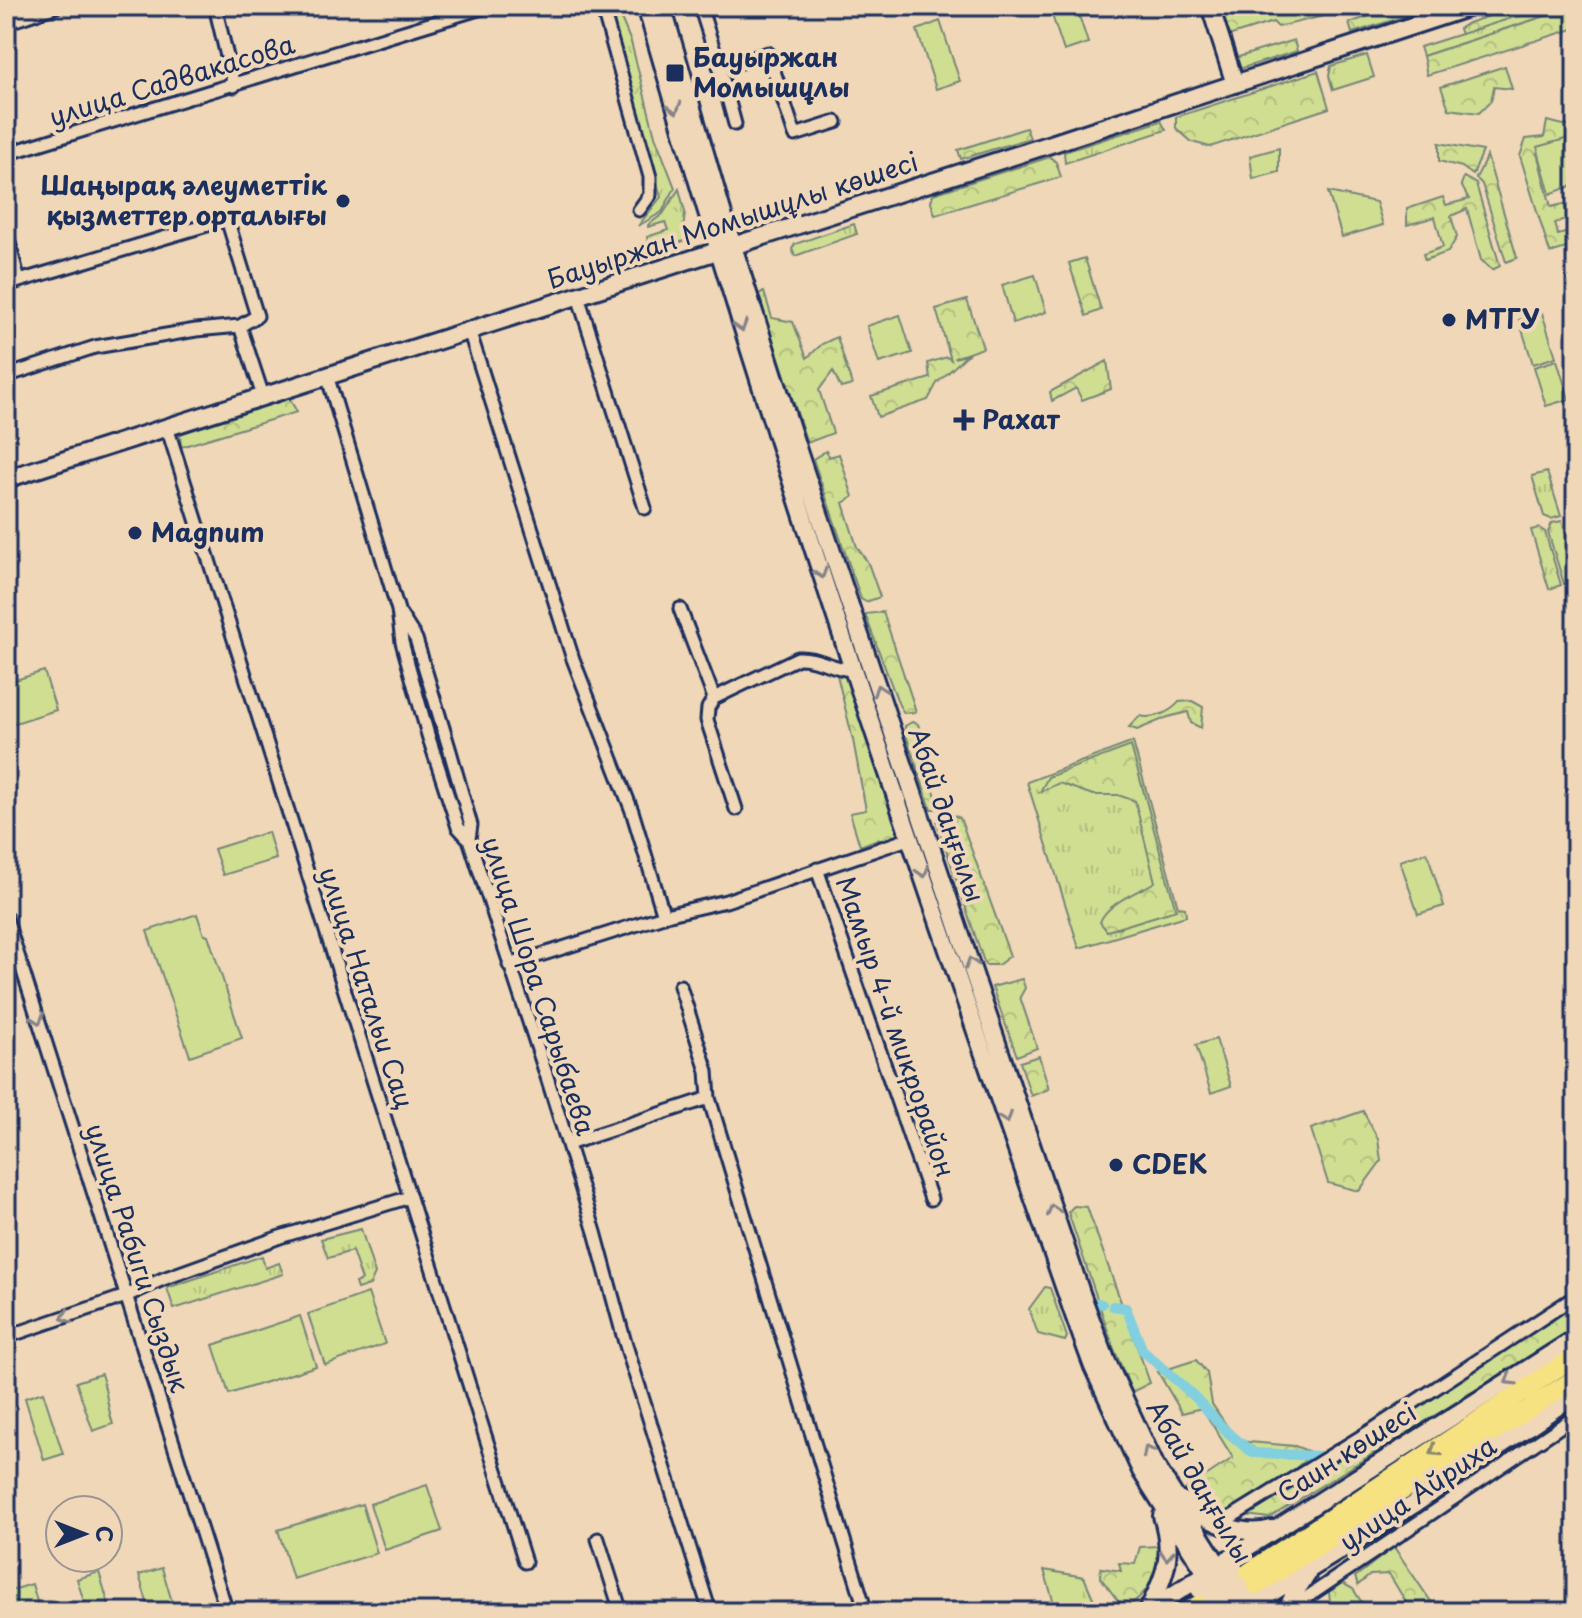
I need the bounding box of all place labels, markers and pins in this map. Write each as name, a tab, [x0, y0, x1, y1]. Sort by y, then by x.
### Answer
place label: Бауыржан Момышұлы	[693, 37, 850, 106]
marker: Бауыржан Момышұлы	[664, 62, 686, 84]
place label: Шаңырақ әлеуметтік қызметтер орталығы	[40, 165, 327, 234]
marker: Шаңырақ әлеуметтік қызметтер орталығы	[334, 192, 352, 210]
place label: МТГУ	[1465, 299, 1540, 338]
marker: МТГУ	[1440, 311, 1458, 329]
place label: Рахат	[982, 399, 1061, 438]
marker: Рахат	[953, 409, 975, 431]
place label: Magnum	[151, 512, 264, 551]
marker: Magnum	[126, 524, 144, 542]
place label: CDEK	[1132, 1144, 1207, 1183]
marker: CDEK	[1107, 1156, 1125, 1174]

